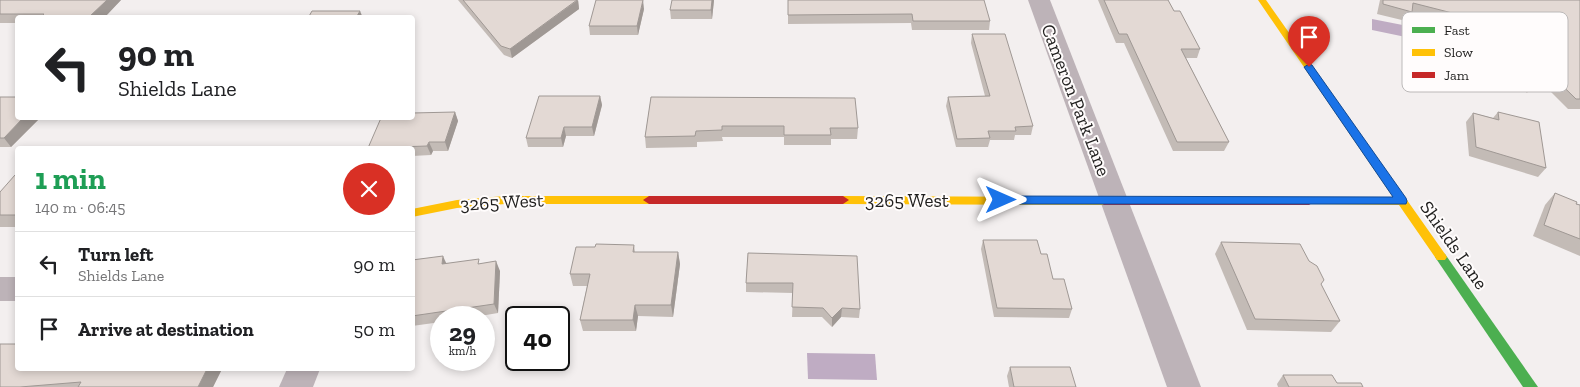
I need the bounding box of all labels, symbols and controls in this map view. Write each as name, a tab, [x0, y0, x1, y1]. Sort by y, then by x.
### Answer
legend	[1402, 12, 1568, 92]
pin	[1288, 16, 1330, 67]
street label: Cameron Park Lane	[1036, 21, 1116, 179]
text: Fast	[1444, 22, 1471, 39]
icon: arrive	[1295, 23, 1323, 51]
text: 90 m	[118, 33, 194, 75]
icon: left	[35, 35, 100, 100]
text: Slow	[1444, 44, 1473, 61]
text: Jam	[1444, 67, 1469, 84]
text: Shields Lane	[118, 75, 237, 102]
text: 1 min	[35, 161, 106, 197]
button: close	[343, 163, 395, 215]
position arrow	[974, 173, 1026, 225]
street label: 3265 West	[460, 188, 544, 216]
street label: 3265 West	[865, 189, 949, 212]
street label: Shields Lane	[1415, 196, 1493, 294]
text: 140 m · 06:45	[35, 198, 125, 217]
text: Turn left	[78, 243, 153, 266]
icon: left	[35, 250, 63, 278]
text: 90 m	[353, 253, 395, 276]
text: Shields Lane	[78, 266, 164, 285]
speed limit sign: 40	[505, 306, 570, 371]
icon: arrive	[35, 315, 63, 343]
text: 29	[449, 317, 476, 347]
text: Arrive at destination	[78, 318, 254, 341]
text: 50 m	[354, 318, 395, 341]
text: km/h	[449, 344, 476, 358]

